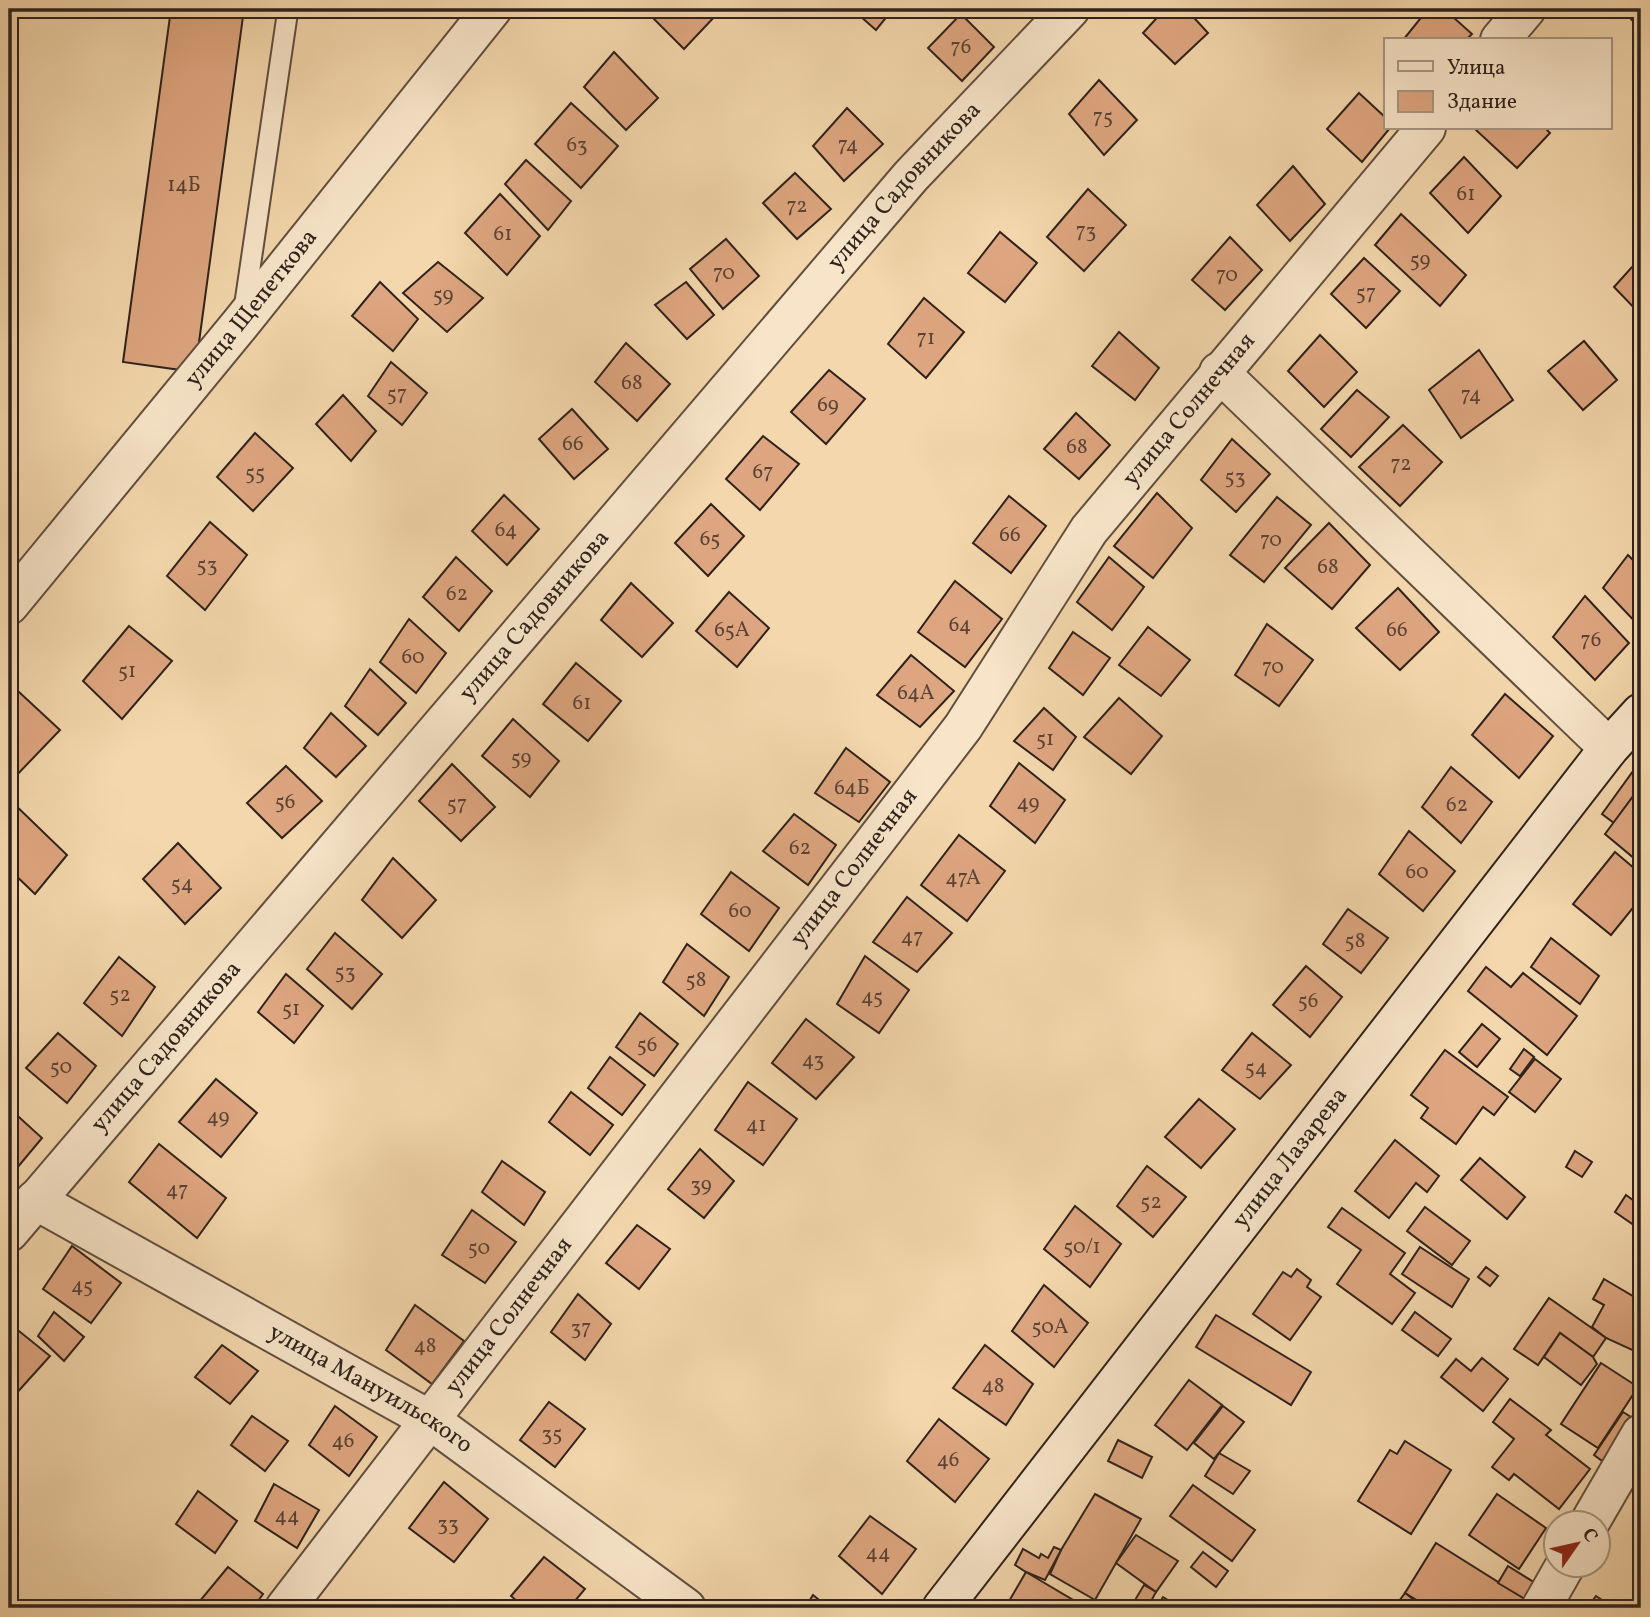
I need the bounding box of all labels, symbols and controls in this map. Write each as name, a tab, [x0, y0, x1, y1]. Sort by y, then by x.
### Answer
house number: 76	[951, 33, 971, 62]
legend	[1384, 38, 1612, 130]
text: Улица	[1447, 54, 1505, 83]
text: Здание	[1447, 88, 1517, 117]
street label: улица Садовникова	[820, 94, 990, 278]
house number: 75	[1093, 103, 1113, 132]
house number: 63	[566, 131, 588, 160]
house number: 74	[838, 131, 858, 160]
house number: 14Б	[167, 171, 201, 200]
house number: 61	[1457, 180, 1475, 209]
house number: 72	[786, 192, 808, 221]
house number: 73	[1076, 217, 1096, 246]
house number: 61	[494, 220, 512, 249]
street label: улица Щепеткова	[177, 222, 326, 395]
house number: 59	[1410, 246, 1430, 275]
house number: 70	[713, 259, 735, 288]
house number: 70	[1216, 261, 1238, 290]
house number: 57	[1356, 279, 1376, 308]
house number: 59	[433, 281, 453, 310]
house number: 71	[917, 324, 935, 353]
street label: улица Солнечная	[1115, 326, 1264, 494]
house number: 68	[621, 369, 643, 398]
house number: 57	[387, 380, 407, 409]
house number: 74	[1461, 381, 1481, 410]
house number: 69	[817, 391, 839, 420]
house number: 66	[562, 430, 584, 459]
house number: 68	[1066, 433, 1088, 462]
house number: 72	[1390, 450, 1412, 479]
house number: 67	[753, 458, 773, 487]
house number: 55	[245, 459, 265, 488]
house number: 53	[1225, 463, 1245, 492]
house number: 64	[495, 516, 517, 545]
house number: 66	[999, 521, 1021, 550]
street label: улица Садовникова	[452, 523, 618, 709]
house number: 65	[700, 525, 720, 554]
house number: 70	[1260, 526, 1282, 555]
house number: 53	[197, 551, 217, 580]
house number: 68	[1317, 553, 1339, 582]
house number: 62	[446, 580, 468, 609]
house number: 64	[949, 611, 971, 640]
house number: 65А	[714, 616, 750, 645]
house number: 66	[1386, 616, 1408, 645]
house number: 76	[1581, 626, 1601, 655]
house number: 60	[401, 643, 425, 672]
house number: 70	[1262, 653, 1284, 682]
house number: 51	[118, 657, 136, 686]
house number: 64А	[897, 679, 935, 708]
house number: 61	[573, 689, 591, 718]
house number: 51	[1036, 725, 1054, 754]
house number: 59	[511, 744, 531, 773]
house number: 64Б	[834, 774, 870, 803]
street label: улица Солнечная	[783, 782, 926, 954]
house number: 56	[275, 788, 295, 817]
house number: 49	[1017, 789, 1040, 818]
house number: 57	[447, 790, 467, 819]
house number: 62	[1446, 791, 1468, 820]
house number: 62	[789, 834, 811, 863]
house number: 60	[1405, 858, 1429, 887]
house number: 47А	[945, 864, 981, 893]
house number: 54	[171, 870, 193, 899]
house number: 60	[728, 897, 752, 926]
house number: 47	[901, 923, 923, 952]
house number: 58	[1345, 927, 1365, 956]
street label: улица Садовникова	[84, 954, 250, 1141]
house number: 53	[335, 958, 355, 987]
house number: 58	[686, 966, 706, 995]
house number: 52	[109, 981, 131, 1010]
house number: 45	[861, 983, 883, 1012]
house number: 56	[1298, 987, 1318, 1016]
house number: 51	[282, 995, 300, 1024]
house number: 56	[637, 1031, 657, 1060]
house number: 43	[802, 1046, 824, 1075]
house number: 50	[50, 1053, 72, 1082]
house number: 54	[1245, 1054, 1267, 1083]
street label: улица Лазарева	[1225, 1080, 1356, 1236]
house number: 49	[207, 1103, 230, 1132]
house number: 41	[746, 1111, 766, 1140]
house number: 39	[690, 1171, 712, 1200]
house number: 47	[166, 1176, 188, 1205]
house number: 52	[1140, 1188, 1162, 1217]
street label: улица Солнечная	[438, 1230, 581, 1403]
house number: 50/1	[1063, 1233, 1101, 1262]
house number: 50	[468, 1234, 490, 1263]
house number: 45	[71, 1272, 93, 1301]
house number: 50А	[1031, 1313, 1069, 1342]
house number: 37	[571, 1314, 591, 1343]
street label: улица Мануильского	[262, 1316, 479, 1463]
house number: 48	[414, 1332, 436, 1361]
house number: 48	[982, 1372, 1004, 1401]
house number: 35	[542, 1420, 562, 1449]
house number: 46	[332, 1427, 354, 1456]
house number: 46	[937, 1446, 959, 1475]
house number: 44	[274, 1502, 300, 1531]
north arrow	[1542, 1508, 1612, 1578]
house number: 33	[437, 1510, 459, 1539]
text: С	[1575, 1523, 1604, 1548]
house number: 44	[865, 1539, 891, 1568]

